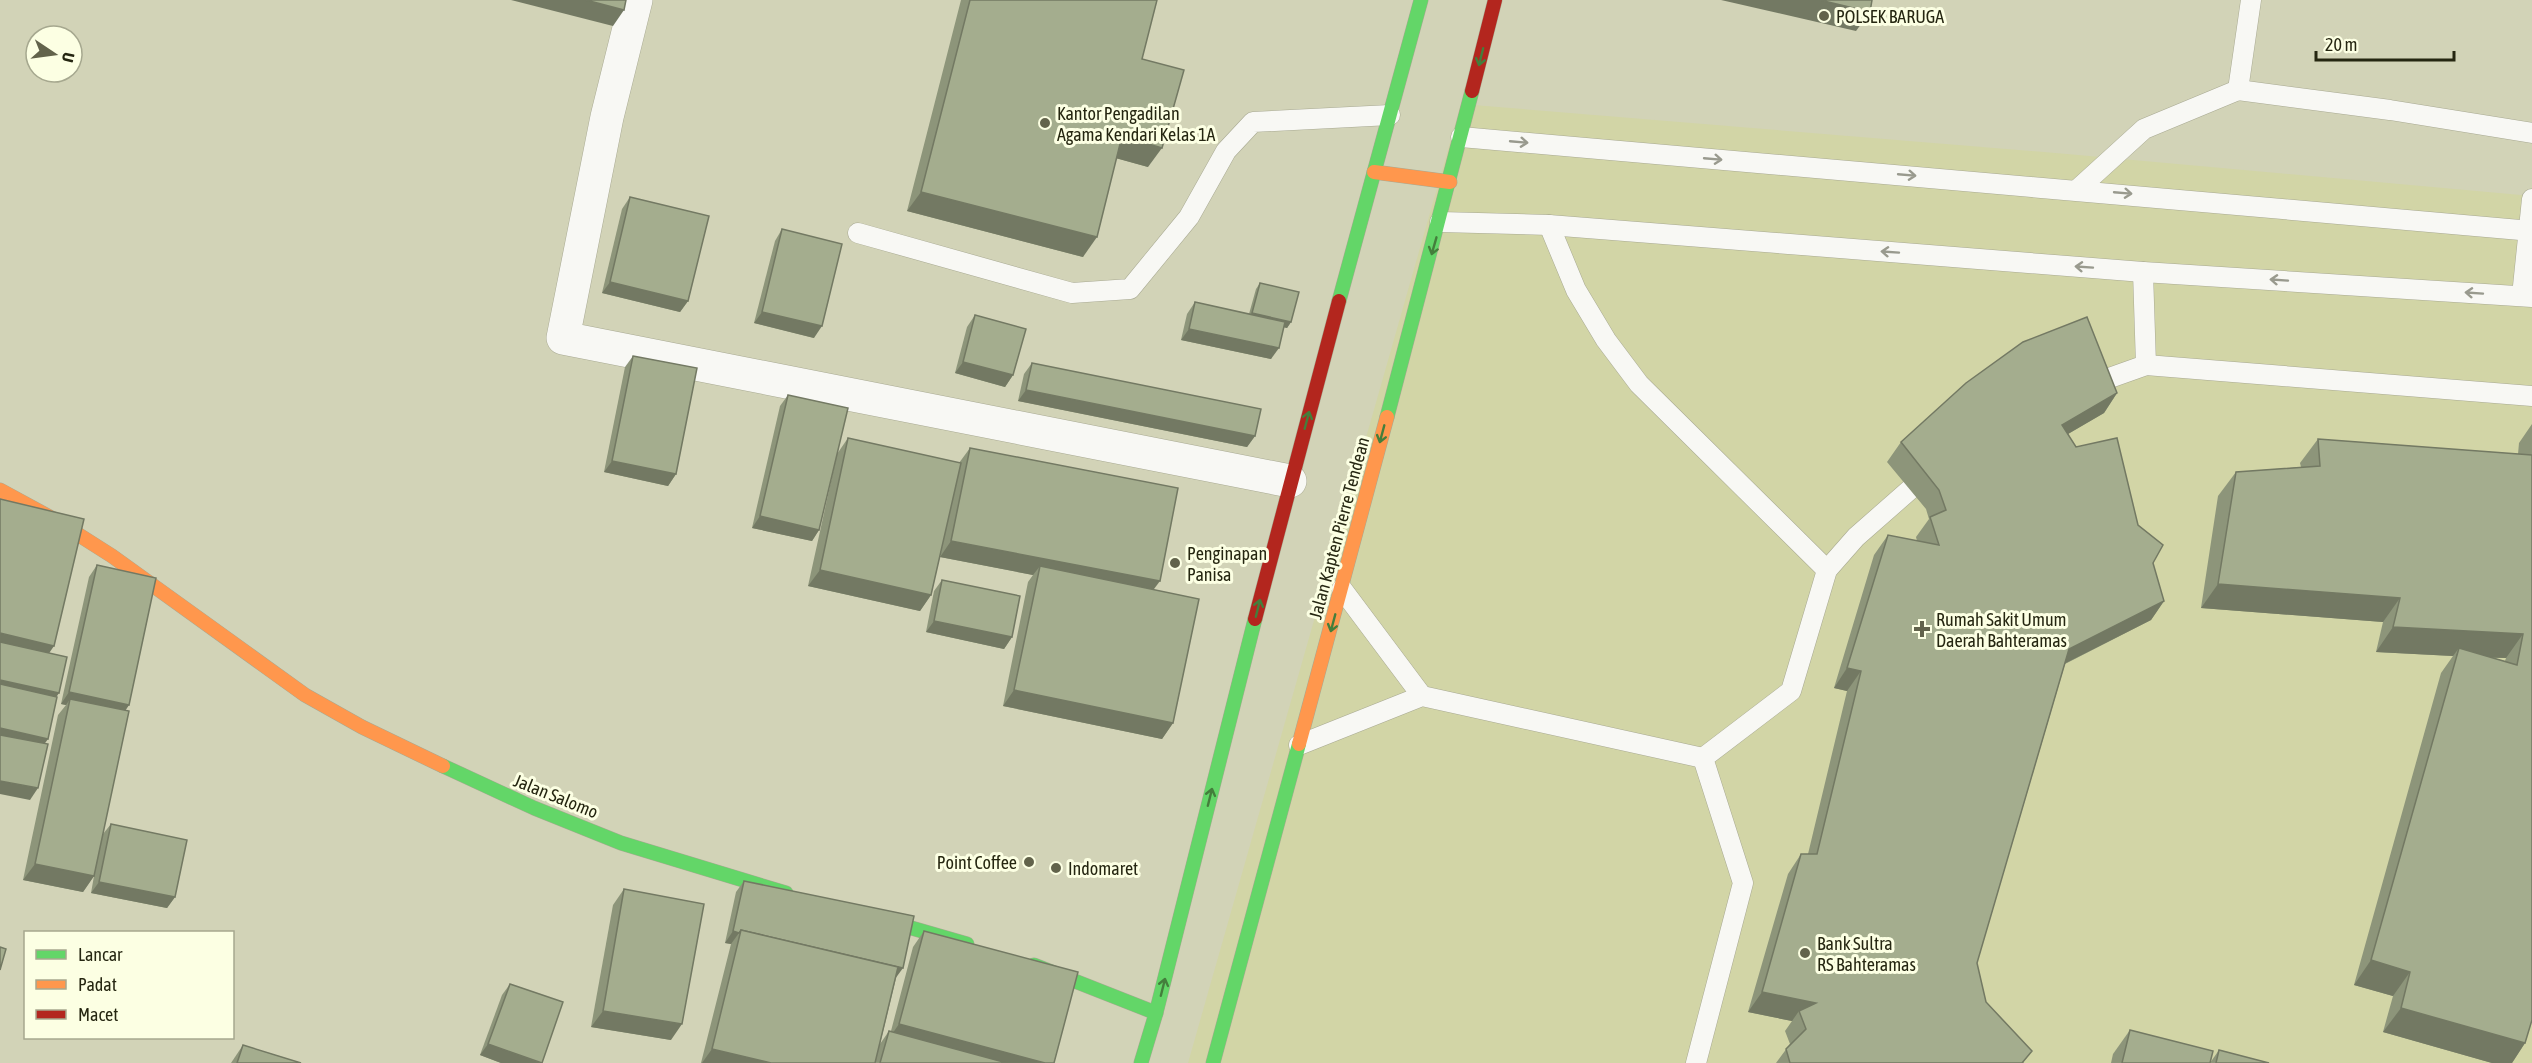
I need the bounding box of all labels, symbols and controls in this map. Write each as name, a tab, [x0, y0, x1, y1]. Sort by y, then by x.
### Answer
place label: POLSEK BARUGA	[1836, 6, 1944, 27]
marker: POLSEK BARUGA	[1817, 9, 1831, 23]
north arrow	[24, 24, 84, 84]
scale bar	[2316, 24, 2454, 62]
text: 20 m	[2325, 34, 2357, 55]
one-way arrow	[1474, 47, 1486, 66]
text: U	[59, 51, 78, 64]
place label: Kantor Pengadilan Agama Kendari Kelas 1A	[1057, 103, 1216, 145]
marker: Kantor Pengadilan Agama Kendari Kelas 1A	[1038, 116, 1052, 130]
one-way arrow	[1508, 137, 1528, 148]
one-way arrow	[1703, 153, 1723, 164]
one-way arrow	[1897, 170, 1917, 181]
one-way arrow	[2112, 188, 2132, 199]
one-way arrow	[1427, 236, 1439, 255]
one-way arrow	[1881, 246, 1901, 257]
one-way arrow	[2075, 261, 2095, 272]
one-way arrow	[2270, 275, 2289, 286]
one-way arrow	[2464, 287, 2484, 298]
one-way arrow	[1302, 411, 1313, 430]
one-way arrow	[1376, 424, 1388, 443]
street label: Jalan Kapten Pierre Tendean	[1305, 435, 1373, 621]
place label: Penginapan Panisa	[1187, 543, 1267, 585]
marker: Penginapan Panisa	[1168, 556, 1182, 570]
one-way arrow	[1253, 599, 1265, 618]
place label: Rumah Sakit Umum Daerah Bahteramas	[1936, 609, 2067, 651]
one-way arrow	[1327, 613, 1338, 632]
marker: Rumah Sakit Umum Daerah Bahteramas	[1913, 620, 1931, 638]
street label: Jalan Salomo	[511, 770, 601, 822]
one-way arrow	[1205, 788, 1217, 807]
place label: Point Coffee	[937, 852, 1017, 873]
marker: Point Coffee	[1022, 855, 1036, 869]
place label: Indomaret	[1068, 858, 1138, 879]
marker: Indomaret	[1049, 861, 1063, 875]
legend	[24, 931, 234, 1039]
place label: Bank Sultra RS Bahteramas	[1817, 933, 1916, 975]
text: Lancar	[78, 944, 123, 965]
marker: Bank Sultra RS Bahteramas	[1798, 946, 1812, 960]
text: Padat	[78, 974, 117, 995]
one-way arrow	[1157, 977, 1169, 996]
text: Macet	[78, 1004, 118, 1025]

